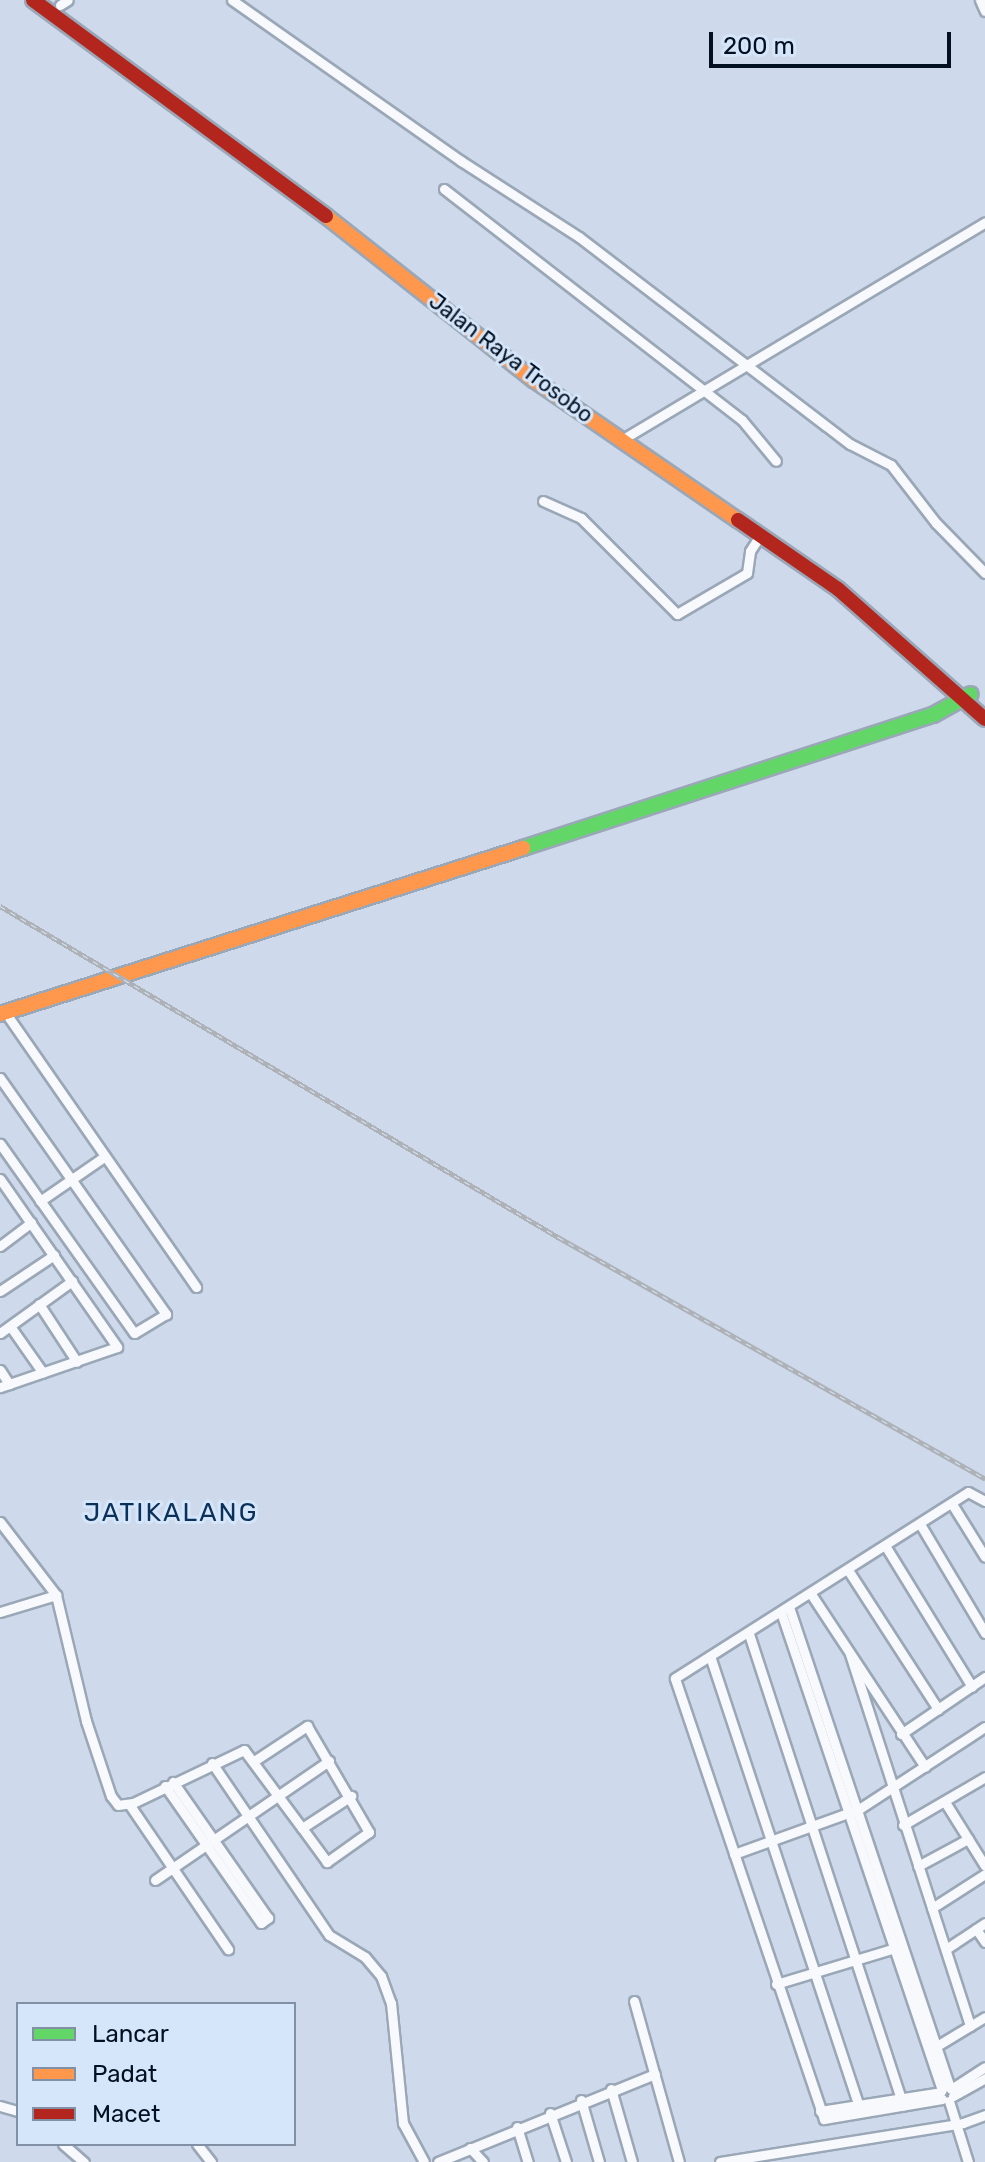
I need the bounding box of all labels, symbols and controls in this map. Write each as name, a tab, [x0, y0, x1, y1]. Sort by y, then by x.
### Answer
scale bar	[713, 16, 955, 66]
text: 200 m	[723, 32, 795, 60]
street label: Jalan Raya Trosobo	[424, 288, 598, 428]
district label: JATIKALANG	[84, 1497, 258, 1529]
legend	[16, 2002, 296, 2146]
text: Lancar	[92, 2020, 169, 2048]
text: Padat	[92, 2060, 157, 2088]
text: Macet	[92, 2100, 160, 2128]

